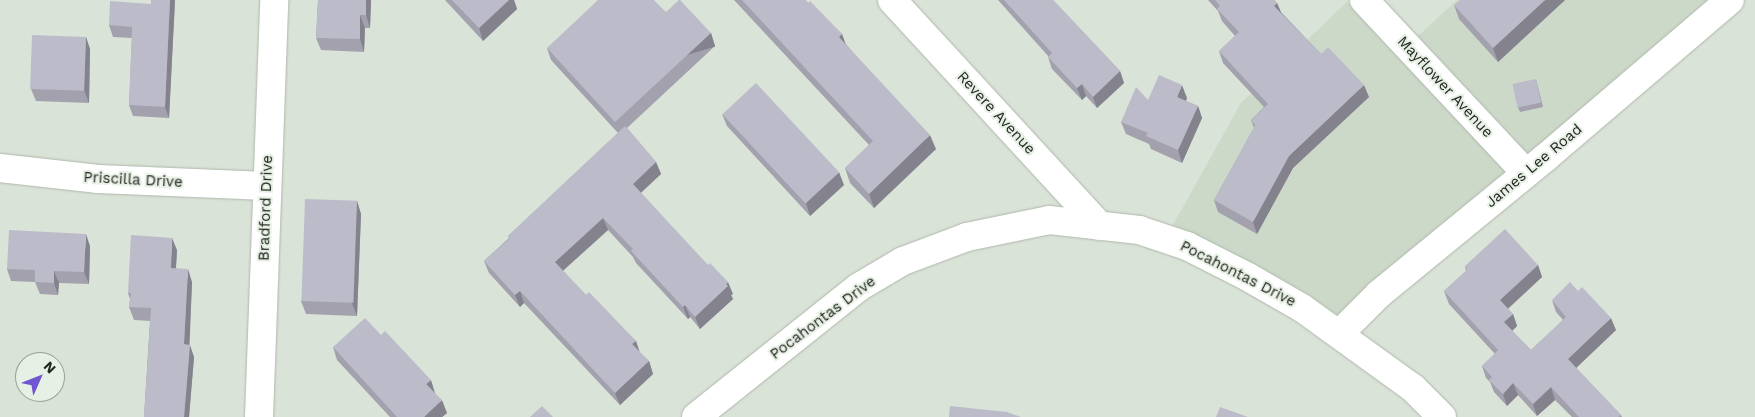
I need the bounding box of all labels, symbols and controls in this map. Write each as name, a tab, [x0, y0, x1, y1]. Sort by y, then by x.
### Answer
street label: Mayflower Avenue	[1393, 32, 1497, 142]
street label: Revere Avenue	[953, 68, 1039, 158]
street label: James Lee Road	[1482, 120, 1586, 212]
street label: Bradford Drive	[255, 155, 277, 261]
street label: Priscilla Drive	[83, 168, 183, 192]
street label: Pocahontas Drive	[1177, 237, 1299, 311]
street label: Pocahontas Drive	[767, 272, 879, 364]
north arrow	[15, 352, 65, 402]
text: N	[41, 358, 59, 377]

